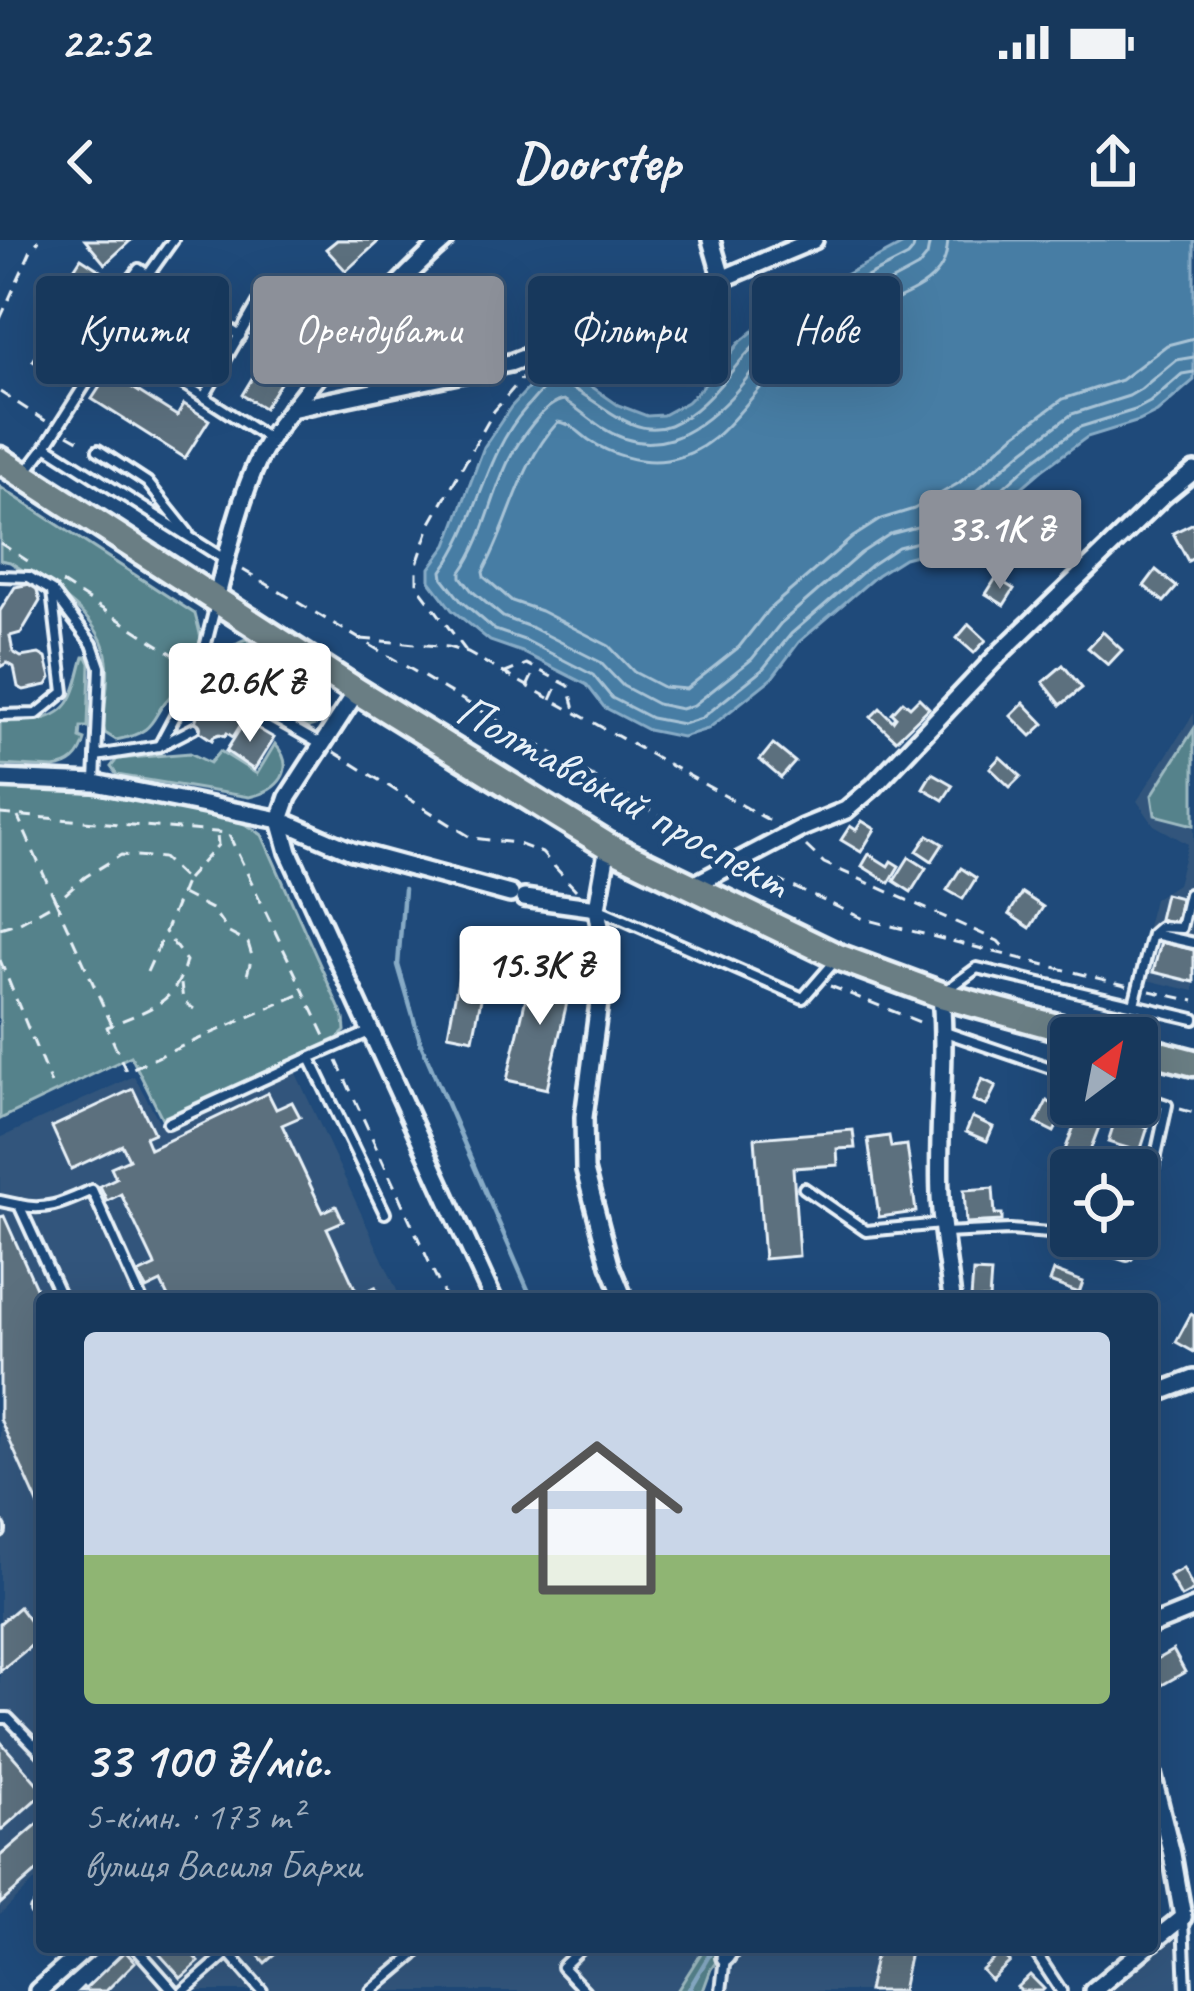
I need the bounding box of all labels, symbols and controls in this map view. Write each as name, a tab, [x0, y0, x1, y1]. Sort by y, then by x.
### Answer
text: 22:52	[60, 14, 149, 71]
text: Doorstep	[514, 128, 680, 196]
icon: back	[48, 129, 114, 195]
icon: share	[1080, 129, 1146, 195]
chip: Купити	[36, 276, 229, 384]
chip: Орендувати	[253, 276, 504, 384]
chip: Фільтри	[528, 276, 728, 384]
chip: Нове	[752, 276, 900, 384]
pin: 33.1K ₴	[889, 490, 1111, 592]
text: 33.1K ₴	[946, 504, 1054, 553]
pin: 20.6K ₴	[139, 643, 361, 745]
text: 20.6K ₴	[196, 657, 304, 706]
street label: Полтавський проспект	[446, 680, 802, 913]
pin: 15.3K ₴	[429, 926, 651, 1028]
text: 15.3K ₴	[487, 940, 593, 989]
north arrow	[1050, 1017, 1158, 1125]
map controls	[1050, 1017, 1158, 1257]
button: locate	[1050, 1149, 1158, 1257]
icon: home	[489, 1410, 705, 1626]
text: 33 100 ₴/міс.	[84, 1728, 330, 1792]
text: 5-кімн. · 173 m²	[84, 1792, 302, 1841]
text: вулиця Василя Бархи	[84, 1841, 362, 1890]

